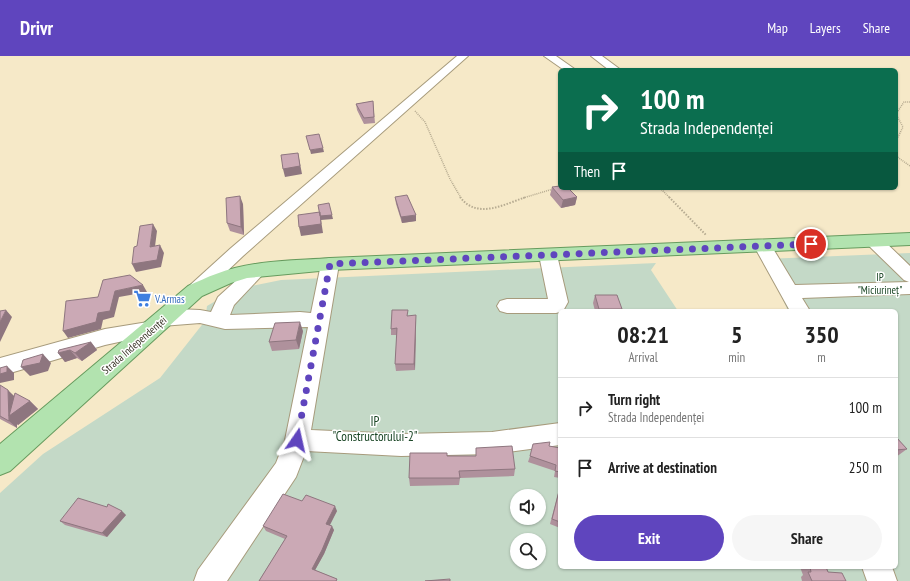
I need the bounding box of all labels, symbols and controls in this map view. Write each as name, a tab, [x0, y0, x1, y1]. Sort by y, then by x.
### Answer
text: Drivr	[20, 16, 53, 40]
text: Map	[767, 19, 788, 37]
text: Layers	[810, 19, 841, 37]
text: Share	[863, 19, 890, 37]
text: 100 m	[640, 80, 704, 117]
icon: right	[574, 84, 626, 136]
text: Strada Independenței	[640, 116, 773, 139]
icon: arrive	[608, 160, 630, 182]
text: Then	[574, 162, 600, 181]
pin	[794, 227, 828, 261]
icon: arrive	[800, 233, 822, 255]
park label: IP "Miciurineț"	[858, 270, 902, 297]
supermarket icon: V.Armas	[132, 289, 152, 309]
place label: V.Armas	[154, 292, 185, 306]
street label: Strada Independenței	[99, 313, 169, 377]
text: 08:21	[617, 319, 669, 350]
text: 5	[731, 319, 742, 350]
text: 350	[804, 319, 839, 350]
text: Arrival	[628, 349, 658, 366]
text: min	[728, 349, 745, 366]
text: m	[817, 349, 826, 366]
text: Turn right	[608, 390, 660, 409]
icon: right	[574, 397, 596, 419]
text: 100 m	[849, 398, 882, 417]
text: Strada Independenței	[608, 409, 704, 426]
park label: IP "Constructorului-2"	[332, 413, 418, 445]
position arrow	[276, 419, 318, 461]
icon: arrive	[574, 457, 596, 479]
text: Arrive at destination	[608, 458, 717, 477]
text: 250 m	[849, 458, 882, 477]
map controls	[510, 489, 546, 569]
button: sound	[510, 489, 546, 525]
button: Exit	[574, 515, 724, 561]
button: Share	[732, 515, 882, 561]
button: search	[510, 533, 546, 569]

